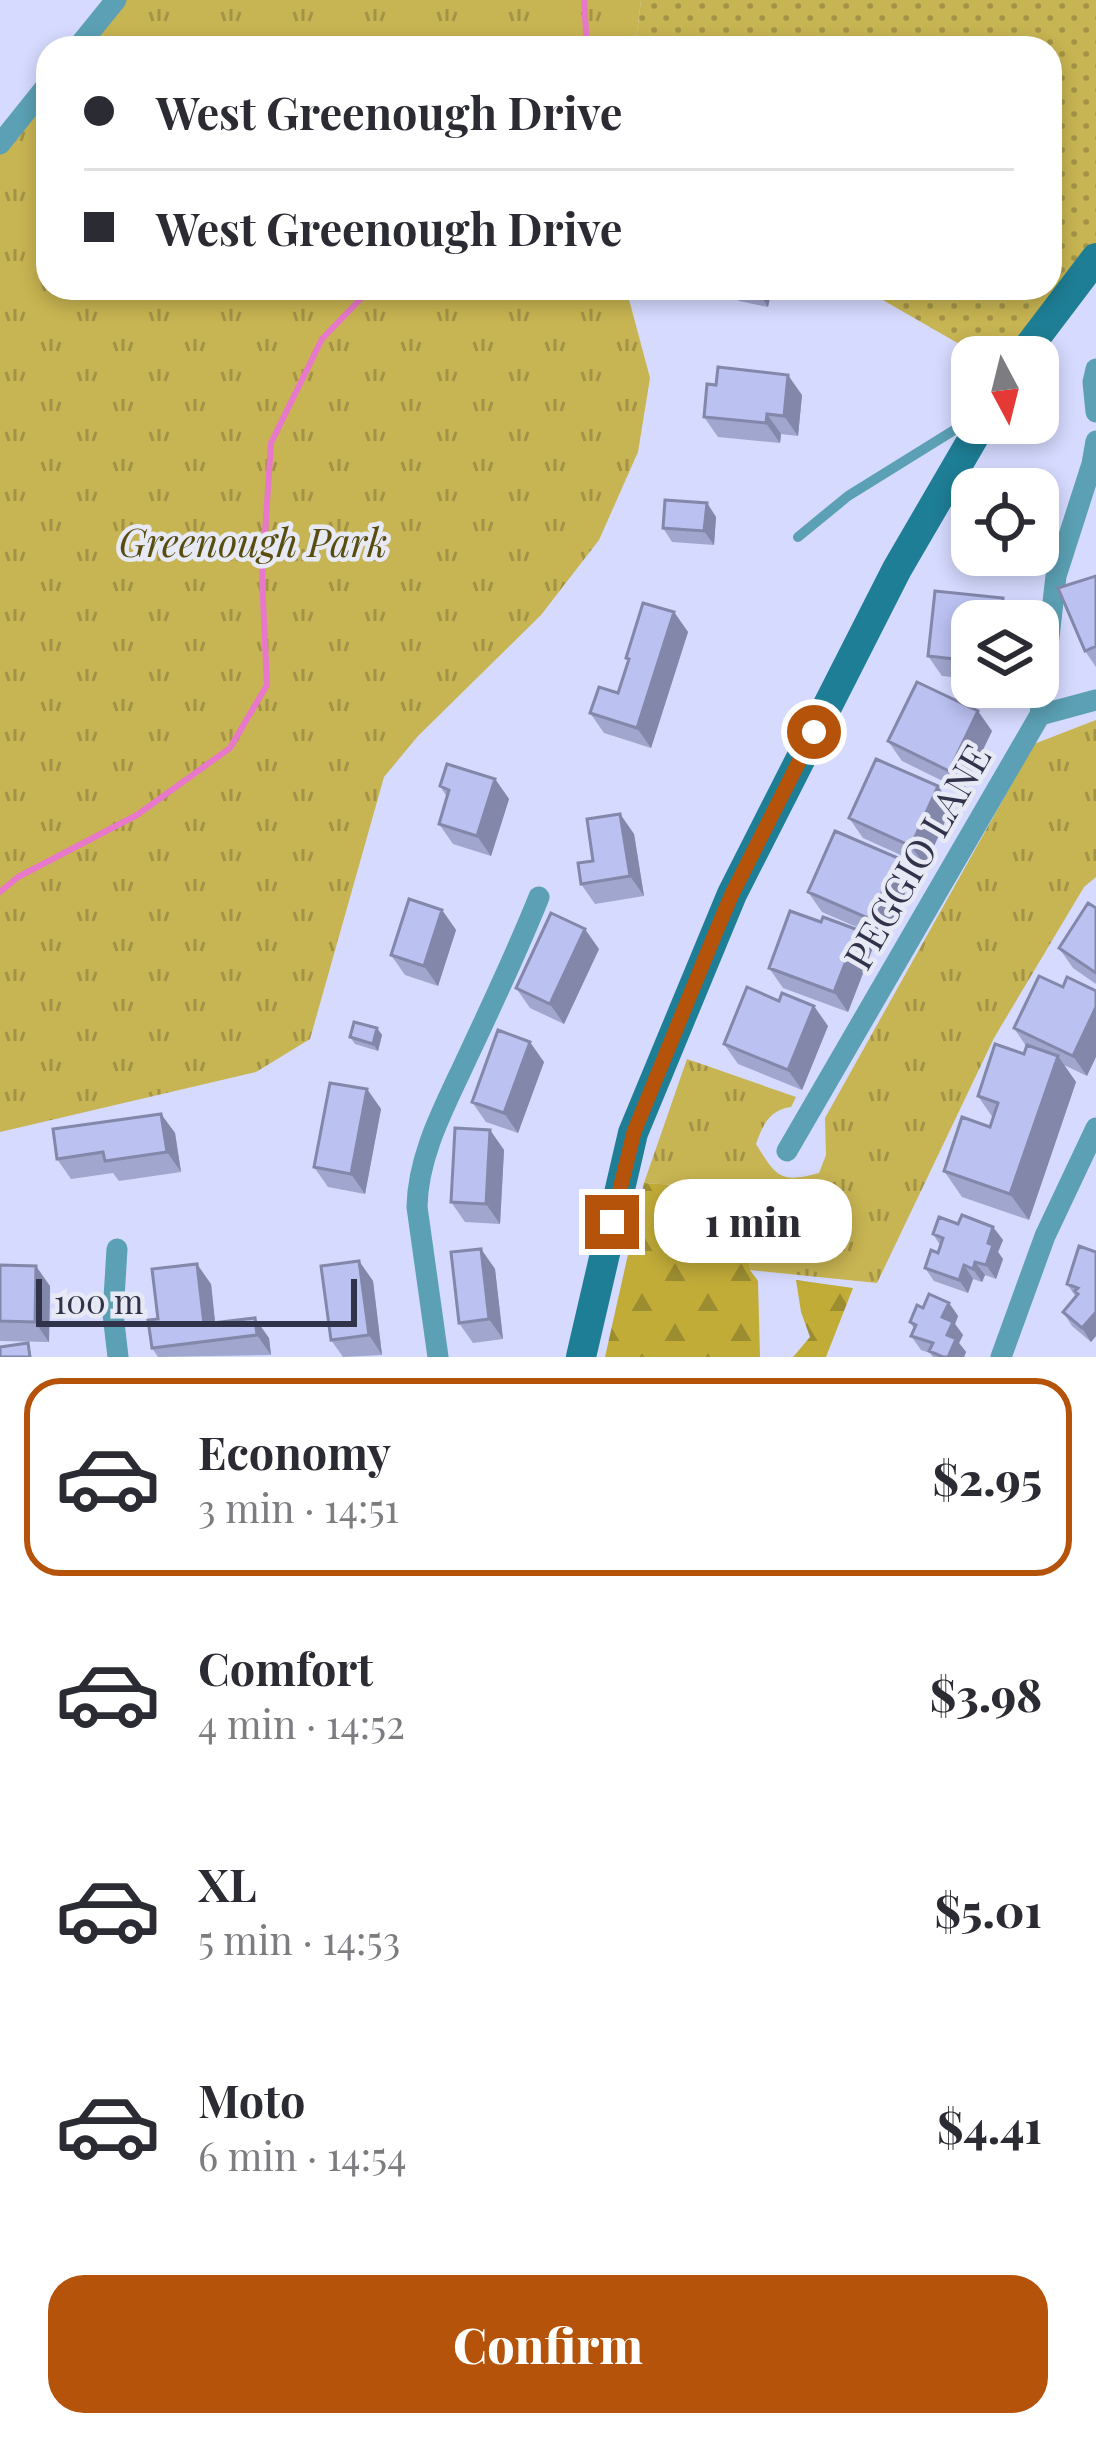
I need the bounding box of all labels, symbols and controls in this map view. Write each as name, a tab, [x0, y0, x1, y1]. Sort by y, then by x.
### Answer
text: West Greenough Drive	[156, 81, 622, 141]
text: West Greenough Drive	[156, 197, 622, 257]
north arrow	[951, 336, 1059, 444]
map controls	[951, 336, 1059, 708]
button: locate	[951, 468, 1059, 576]
park label: Greenough Park	[119, 515, 387, 567]
button: layers	[951, 600, 1059, 708]
route start	[787, 705, 841, 759]
street label: PEGGIO LANE	[831, 734, 1001, 978]
callout: 1 min	[654, 1180, 852, 1264]
route end	[585, 1195, 639, 1249]
text: 1 min	[705, 1195, 801, 1247]
scale bar	[36, 1273, 357, 1326]
text: 100 m	[54, 1278, 143, 1322]
text: Economy	[198, 1421, 391, 1481]
icon: car	[54, 1423, 162, 1531]
text: $2.95	[932, 1447, 1042, 1507]
text: 3 min · 14:51	[198, 1481, 399, 1533]
text: Comfort	[198, 1637, 373, 1697]
icon: car	[54, 1639, 162, 1747]
text: $3.98	[930, 1663, 1042, 1723]
text: 4 min · 14:52	[198, 1697, 405, 1749]
text: XL	[198, 1853, 257, 1913]
icon: car	[54, 1855, 162, 1963]
text: $5.01	[934, 1879, 1042, 1939]
text: 5 min · 14:53	[198, 1913, 400, 1965]
text: Moto	[198, 2069, 305, 2129]
icon: car	[54, 2071, 162, 2179]
text: $4.41	[937, 2095, 1042, 2155]
text: 6 min · 14:54	[198, 2129, 406, 2181]
button: Confirm	[48, 2275, 1048, 2413]

